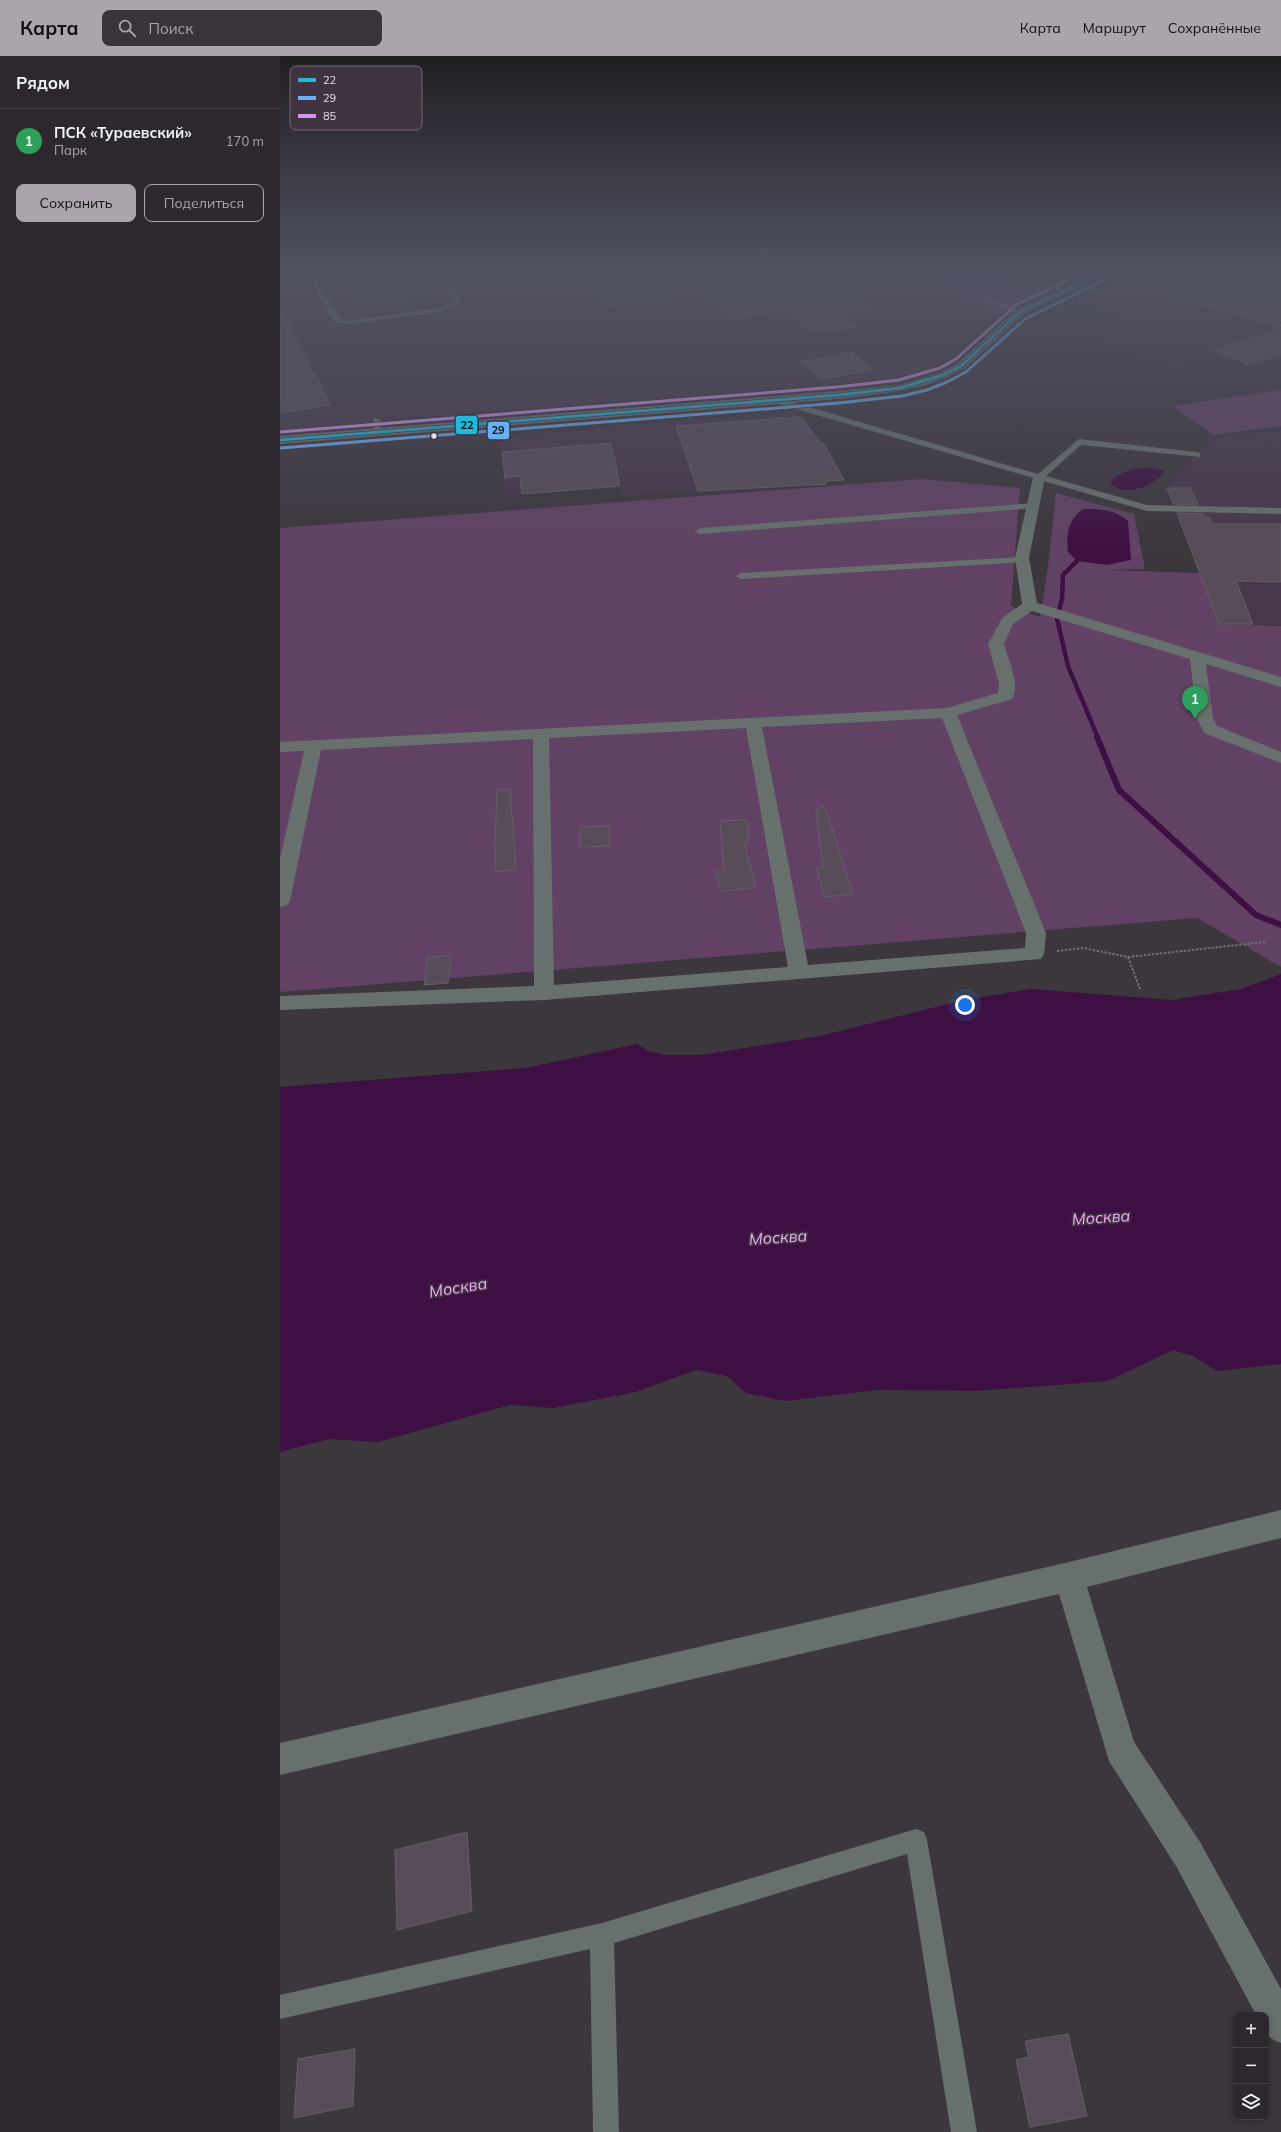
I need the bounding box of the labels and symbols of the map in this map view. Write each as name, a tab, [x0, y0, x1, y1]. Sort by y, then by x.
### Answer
legend	[290, 66, 422, 130]
text: 22	[323, 73, 337, 87]
text: 29	[323, 91, 336, 105]
text: 85	[323, 109, 337, 123]
line badge: 22	[455, 415, 478, 435]
text: 22	[460, 418, 474, 432]
line badge: 29	[487, 421, 510, 440]
text: 29	[491, 423, 505, 437]
unlabelled marker	[429, 431, 439, 441]
pin: 1	[1182, 686, 1208, 719]
your location	[955, 995, 975, 1015]
water label: Москва	[1071, 1205, 1131, 1229]
water label: Москва	[748, 1225, 808, 1249]
water label: Москва	[428, 1273, 489, 1301]

